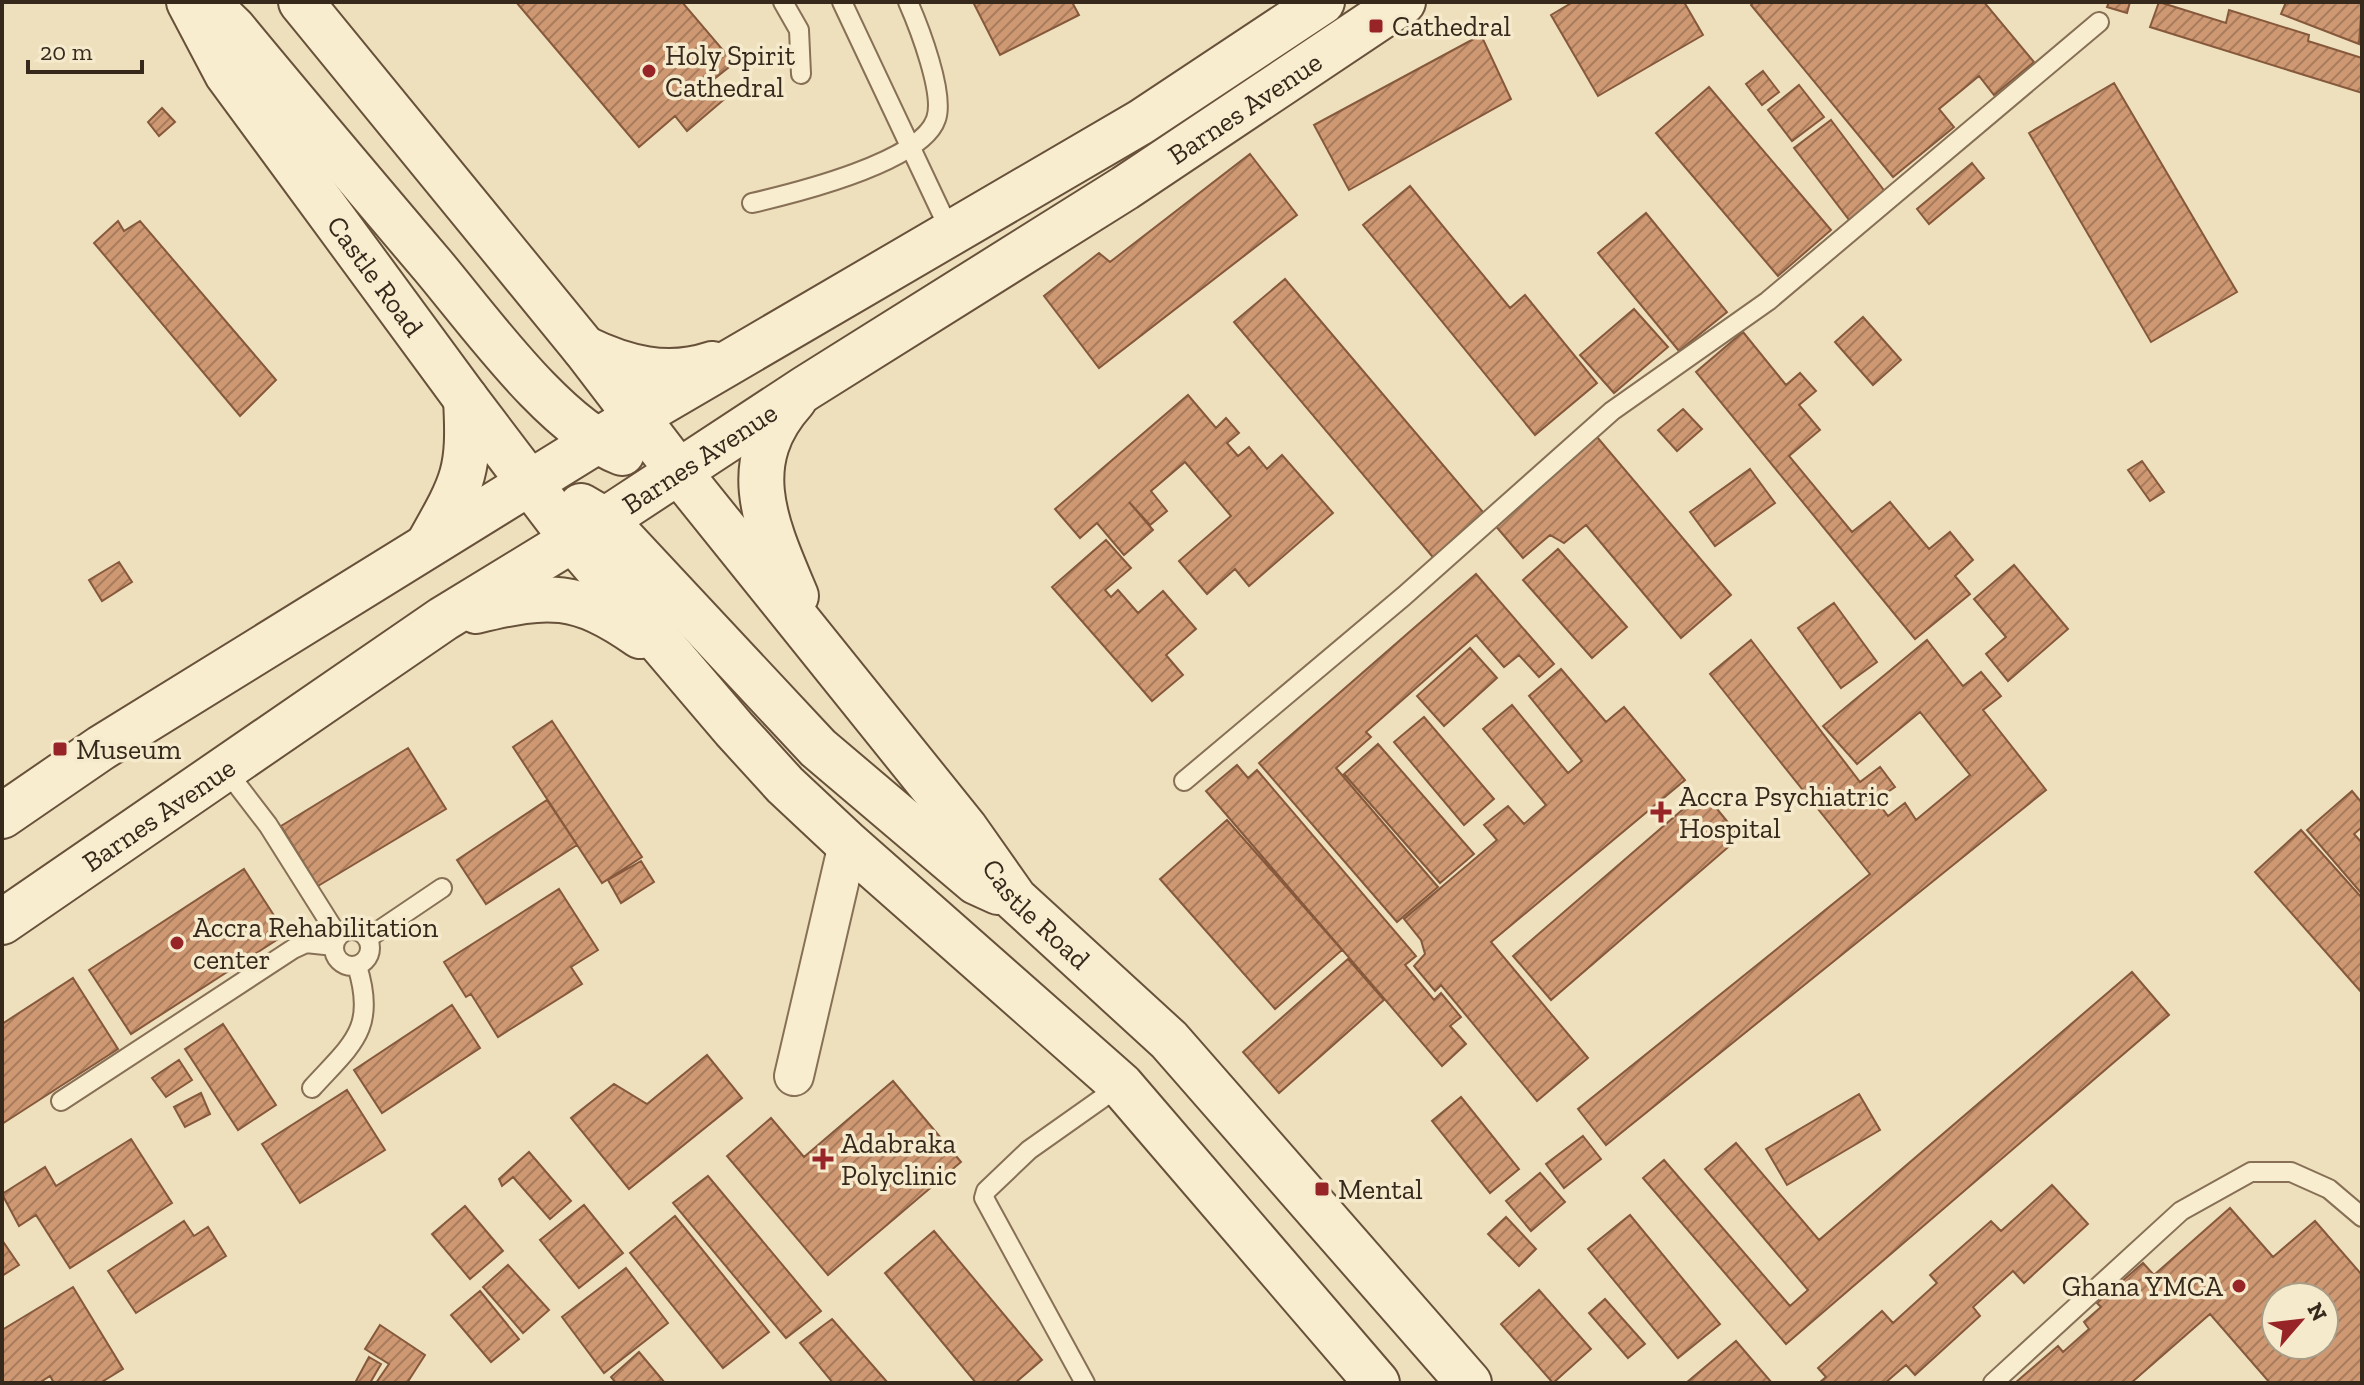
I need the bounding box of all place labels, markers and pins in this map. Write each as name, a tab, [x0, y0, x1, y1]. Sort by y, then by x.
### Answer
place label: Cathedral	[1392, 10, 1511, 43]
marker: Cathedral	[1367, 17, 1385, 35]
place label: Holy Spirit Cathedral	[665, 39, 796, 104]
marker: Holy Spirit Cathedral	[640, 62, 658, 80]
place label: Museum	[76, 733, 181, 766]
marker: Museum	[51, 740, 69, 758]
place label: Accra Psychiatric Hospital	[1679, 780, 1889, 845]
marker: Accra Psychiatric Hospital	[1650, 801, 1672, 823]
place label: Accra Rehabilitation center	[193, 911, 438, 976]
marker: Accra Rehabilitation center	[168, 934, 186, 952]
place label: Adabraka Polyclinic	[841, 1127, 957, 1192]
marker: Adabraka Polyclinic	[812, 1148, 834, 1170]
place label: Mental	[1338, 1173, 1423, 1206]
marker: Mental	[1313, 1180, 1331, 1198]
place label: Ghana YMCA	[2062, 1270, 2224, 1303]
marker: Ghana YMCA	[2230, 1277, 2248, 1295]

